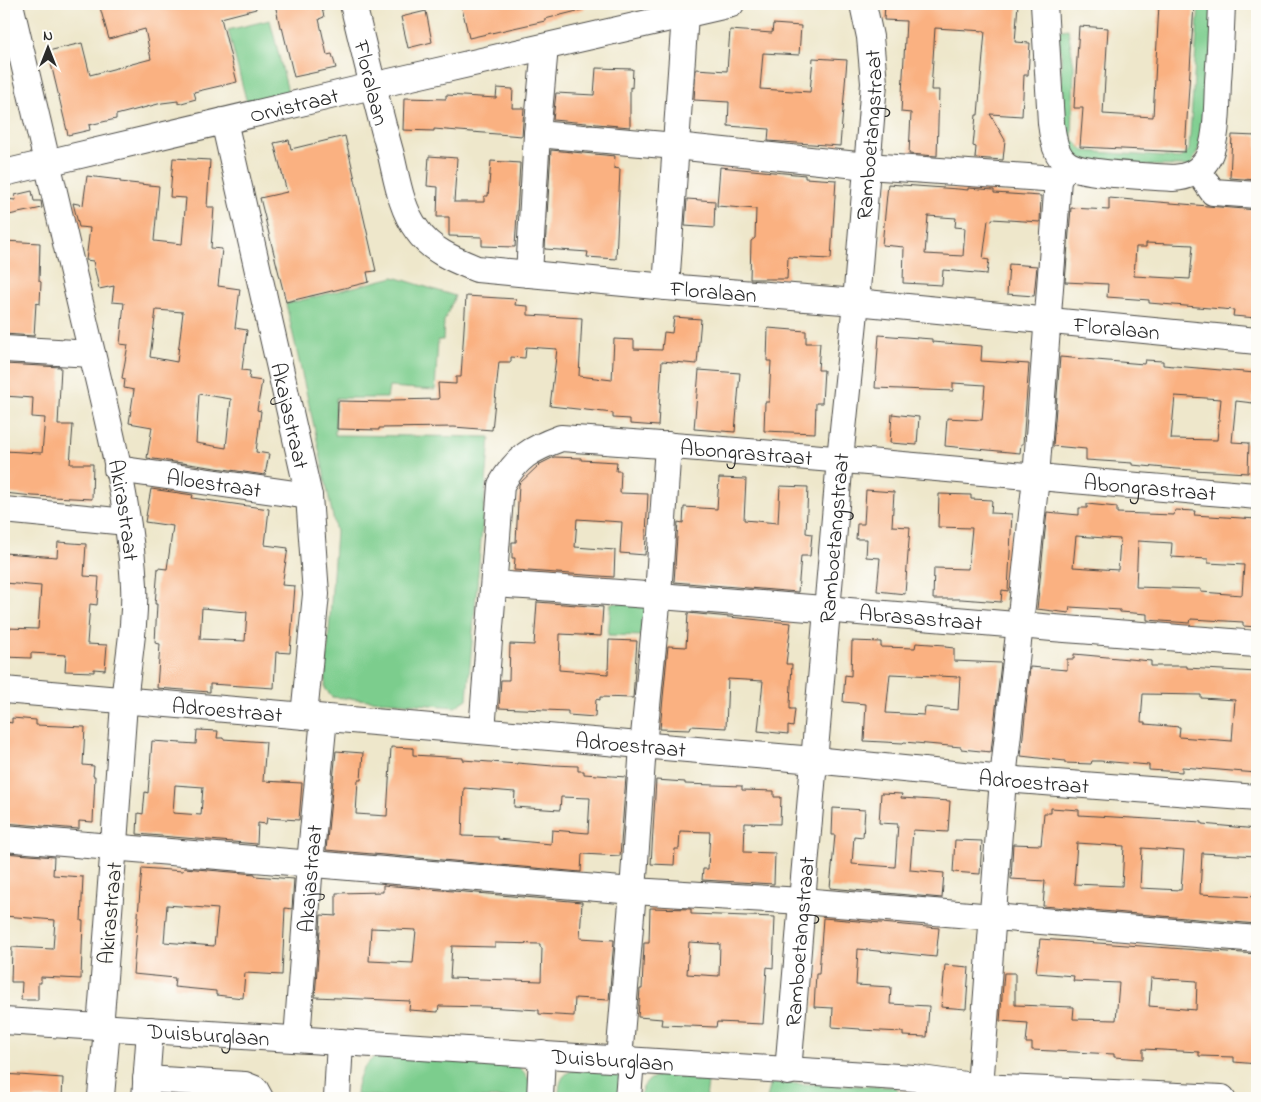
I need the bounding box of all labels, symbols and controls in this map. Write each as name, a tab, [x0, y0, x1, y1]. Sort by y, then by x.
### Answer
north arrow	[22, 22, 72, 72]
text: N	[43, 26, 53, 47]
street label: Floralaan	[343, 37, 395, 129]
street label: Ramboetangstraat	[850, 47, 893, 221]
street label: Orvistraat	[247, 81, 343, 133]
street label: Floralaan	[668, 274, 758, 313]
street label: Floralaan	[1071, 310, 1161, 350]
street label: Akajastraat	[260, 360, 316, 473]
street label: Abongrastraat	[679, 433, 814, 476]
street label: Ramboetangstraat	[813, 451, 860, 625]
street label: Akirastraat	[98, 457, 145, 563]
street label: Aloestraat	[164, 463, 264, 508]
street label: Abongrastraat	[1082, 468, 1218, 512]
street label: Abrasastraat	[858, 599, 984, 641]
street label: Adroestraat	[170, 692, 284, 733]
street label: Adroestraat	[574, 726, 688, 768]
street label: Adroestraat	[977, 764, 1091, 804]
street label: Akajastraat	[292, 823, 333, 934]
street label: Ramboetangstraat	[779, 855, 825, 1028]
street label: Akirastraat	[92, 860, 132, 966]
street label: Duisburglaan	[145, 1017, 270, 1057]
street label: Duisburglaan	[550, 1042, 675, 1082]

